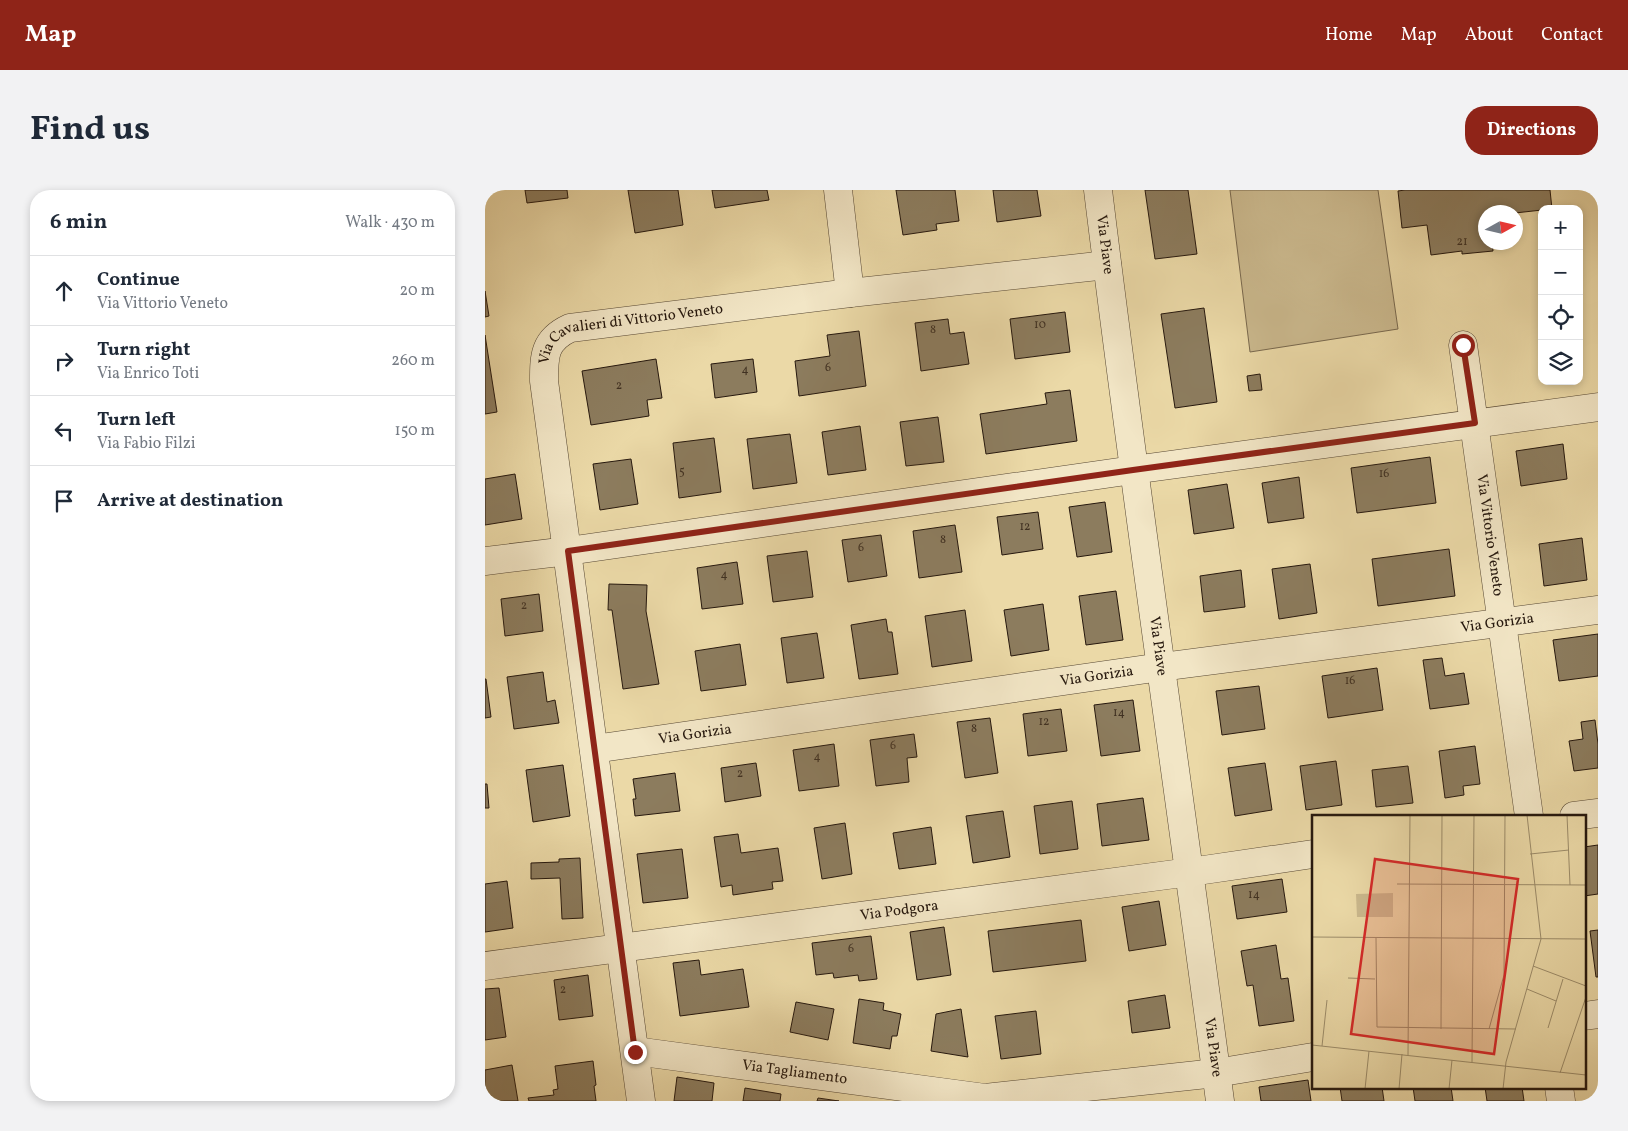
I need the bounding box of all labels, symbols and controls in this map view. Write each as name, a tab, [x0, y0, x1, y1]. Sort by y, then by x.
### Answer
text: Map	[25, 18, 76, 52]
text: Home	[1325, 23, 1373, 48]
text: Map	[1401, 23, 1437, 48]
text: About	[1465, 23, 1513, 48]
text: Contact	[1541, 23, 1603, 48]
text: Find us	[30, 106, 150, 154]
button: Directions	[1465, 106, 1598, 155]
north arrow	[1478, 205, 1523, 250]
map controls	[1538, 205, 1583, 385]
button: +	[1538, 205, 1583, 250]
text: 6 min	[50, 208, 107, 237]
text: Walk · 430 m	[345, 212, 435, 234]
street label: Via Piave	[1091, 214, 1119, 276]
house number: 21	[1456, 234, 1468, 250]
button: −	[1538, 250, 1583, 295]
text: Continue	[97, 267, 180, 293]
icon: ahead	[50, 277, 78, 305]
text: 20 m	[400, 280, 435, 302]
text: Via Vittorio Veneto	[97, 293, 228, 315]
button: locate	[1538, 295, 1583, 340]
street label: Via Cavalieri di Vittorio Veneto	[534, 298, 724, 365]
house number: 10	[1034, 317, 1046, 333]
house number: 8	[930, 322, 936, 338]
route start	[1452, 334, 1475, 357]
text: Turn right	[97, 337, 190, 363]
button: layers	[1538, 340, 1583, 385]
icon: right	[50, 347, 78, 375]
text: 260 m	[391, 350, 435, 372]
house number: 6	[825, 360, 831, 376]
house number: 4	[741, 362, 749, 378]
text: Via Enrico Toti	[97, 363, 199, 385]
house number: 2	[616, 378, 622, 394]
text: Turn left	[97, 407, 176, 433]
icon: left	[50, 417, 78, 445]
text: 150 m	[394, 420, 435, 442]
text: Via Fabio Filzi	[97, 433, 196, 455]
house number: 5	[679, 464, 685, 480]
house number: 16	[1379, 466, 1389, 482]
street label: Via Vittorio Veneto	[1471, 473, 1509, 598]
icon: arrive	[50, 487, 78, 515]
text: Arrive at destination	[97, 488, 283, 514]
house number: 12	[1019, 519, 1031, 535]
house number: 8	[940, 532, 946, 548]
house number: 6	[858, 540, 864, 556]
house number: 4	[720, 567, 728, 583]
house number: 2	[521, 598, 527, 614]
street label: Via Gorizia	[1459, 608, 1535, 638]
street label: Via Piave	[1143, 615, 1172, 677]
street label: Via Gorizia	[1059, 661, 1135, 692]
house number: 16	[1345, 673, 1355, 689]
house number: 14	[1113, 705, 1125, 721]
house number: 12	[1038, 714, 1050, 730]
street label: Via Gorizia	[657, 719, 733, 750]
house number: 8	[971, 721, 977, 737]
house number: 6	[890, 738, 896, 754]
house number: 4	[813, 749, 821, 765]
house number: 2	[737, 766, 743, 782]
inset map	[1312, 815, 1585, 1088]
house number: 14	[1248, 887, 1260, 903]
street label: Via Podgora	[859, 895, 940, 926]
house number: 6	[848, 941, 854, 957]
house number: 2	[560, 982, 566, 998]
street label: Via Piave	[1199, 1016, 1227, 1078]
route end	[624, 1041, 647, 1064]
street label: Via Tagliamento	[741, 1055, 849, 1090]

